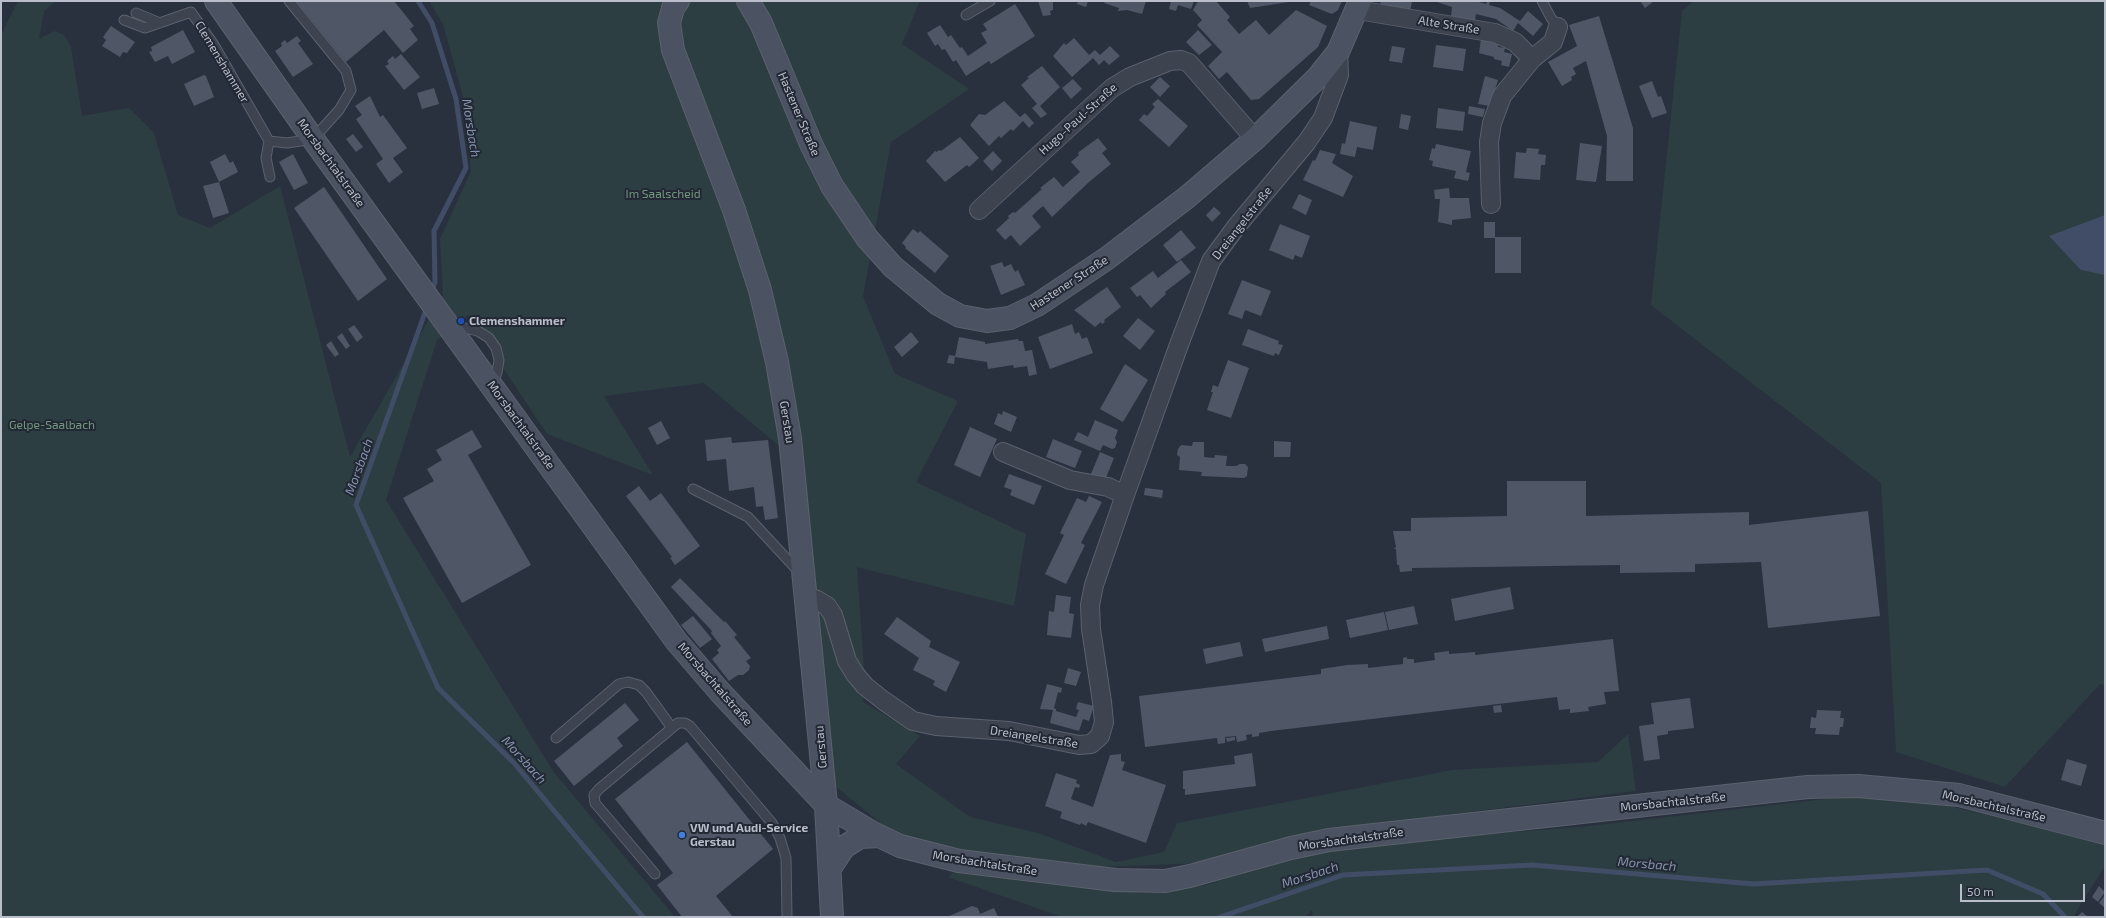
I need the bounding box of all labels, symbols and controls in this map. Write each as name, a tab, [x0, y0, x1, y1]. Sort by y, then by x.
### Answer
street label: Alte Straße	[1417, 13, 1481, 37]
street label: Clemenshammer	[192, 19, 252, 105]
street label: Hastener Straße	[775, 70, 823, 158]
street label: Hugo-Paul-Straße	[1036, 80, 1120, 158]
water label: Morsbach	[459, 98, 483, 158]
street label: Morsbachtalstraße	[294, 116, 368, 210]
street label: Dreiangelstraße	[1209, 184, 1275, 262]
park label: Im Saalscheid	[625, 187, 701, 201]
street label: Hastener Straße	[1027, 253, 1111, 313]
place label: Clemenshammer	[469, 314, 565, 328]
marker: Clemenshammer	[456, 316, 466, 326]
street label: Morsbachtalstraße	[484, 378, 558, 472]
street label: Gerstau	[777, 400, 797, 444]
park label: Gelpe-Saalbach	[9, 418, 95, 432]
water label: Morsbach	[342, 437, 376, 497]
street label: Morsbachtalstraße	[675, 639, 755, 729]
street label: Dreiangelstraße	[989, 723, 1079, 751]
street label: Gerstau	[812, 725, 830, 769]
water label: Morsbach	[498, 733, 550, 787]
street label: Morsbachtalstraße	[1941, 787, 2047, 825]
street label: Morsbachtalstraße	[1620, 789, 1726, 815]
place label: VW und Audi-Service Gerstau	[690, 821, 808, 849]
street label: Morsbachtalstraße	[1298, 825, 1404, 853]
marker: VW und Audi-Service Gerstau	[677, 830, 687, 840]
street label: Morsbachtalstraße	[932, 848, 1038, 878]
water label: Morsbach	[1617, 854, 1677, 874]
water label: Morsbach	[1279, 858, 1341, 892]
scale bar	[1962, 876, 2087, 902]
text: 50 m	[1967, 884, 1994, 898]

